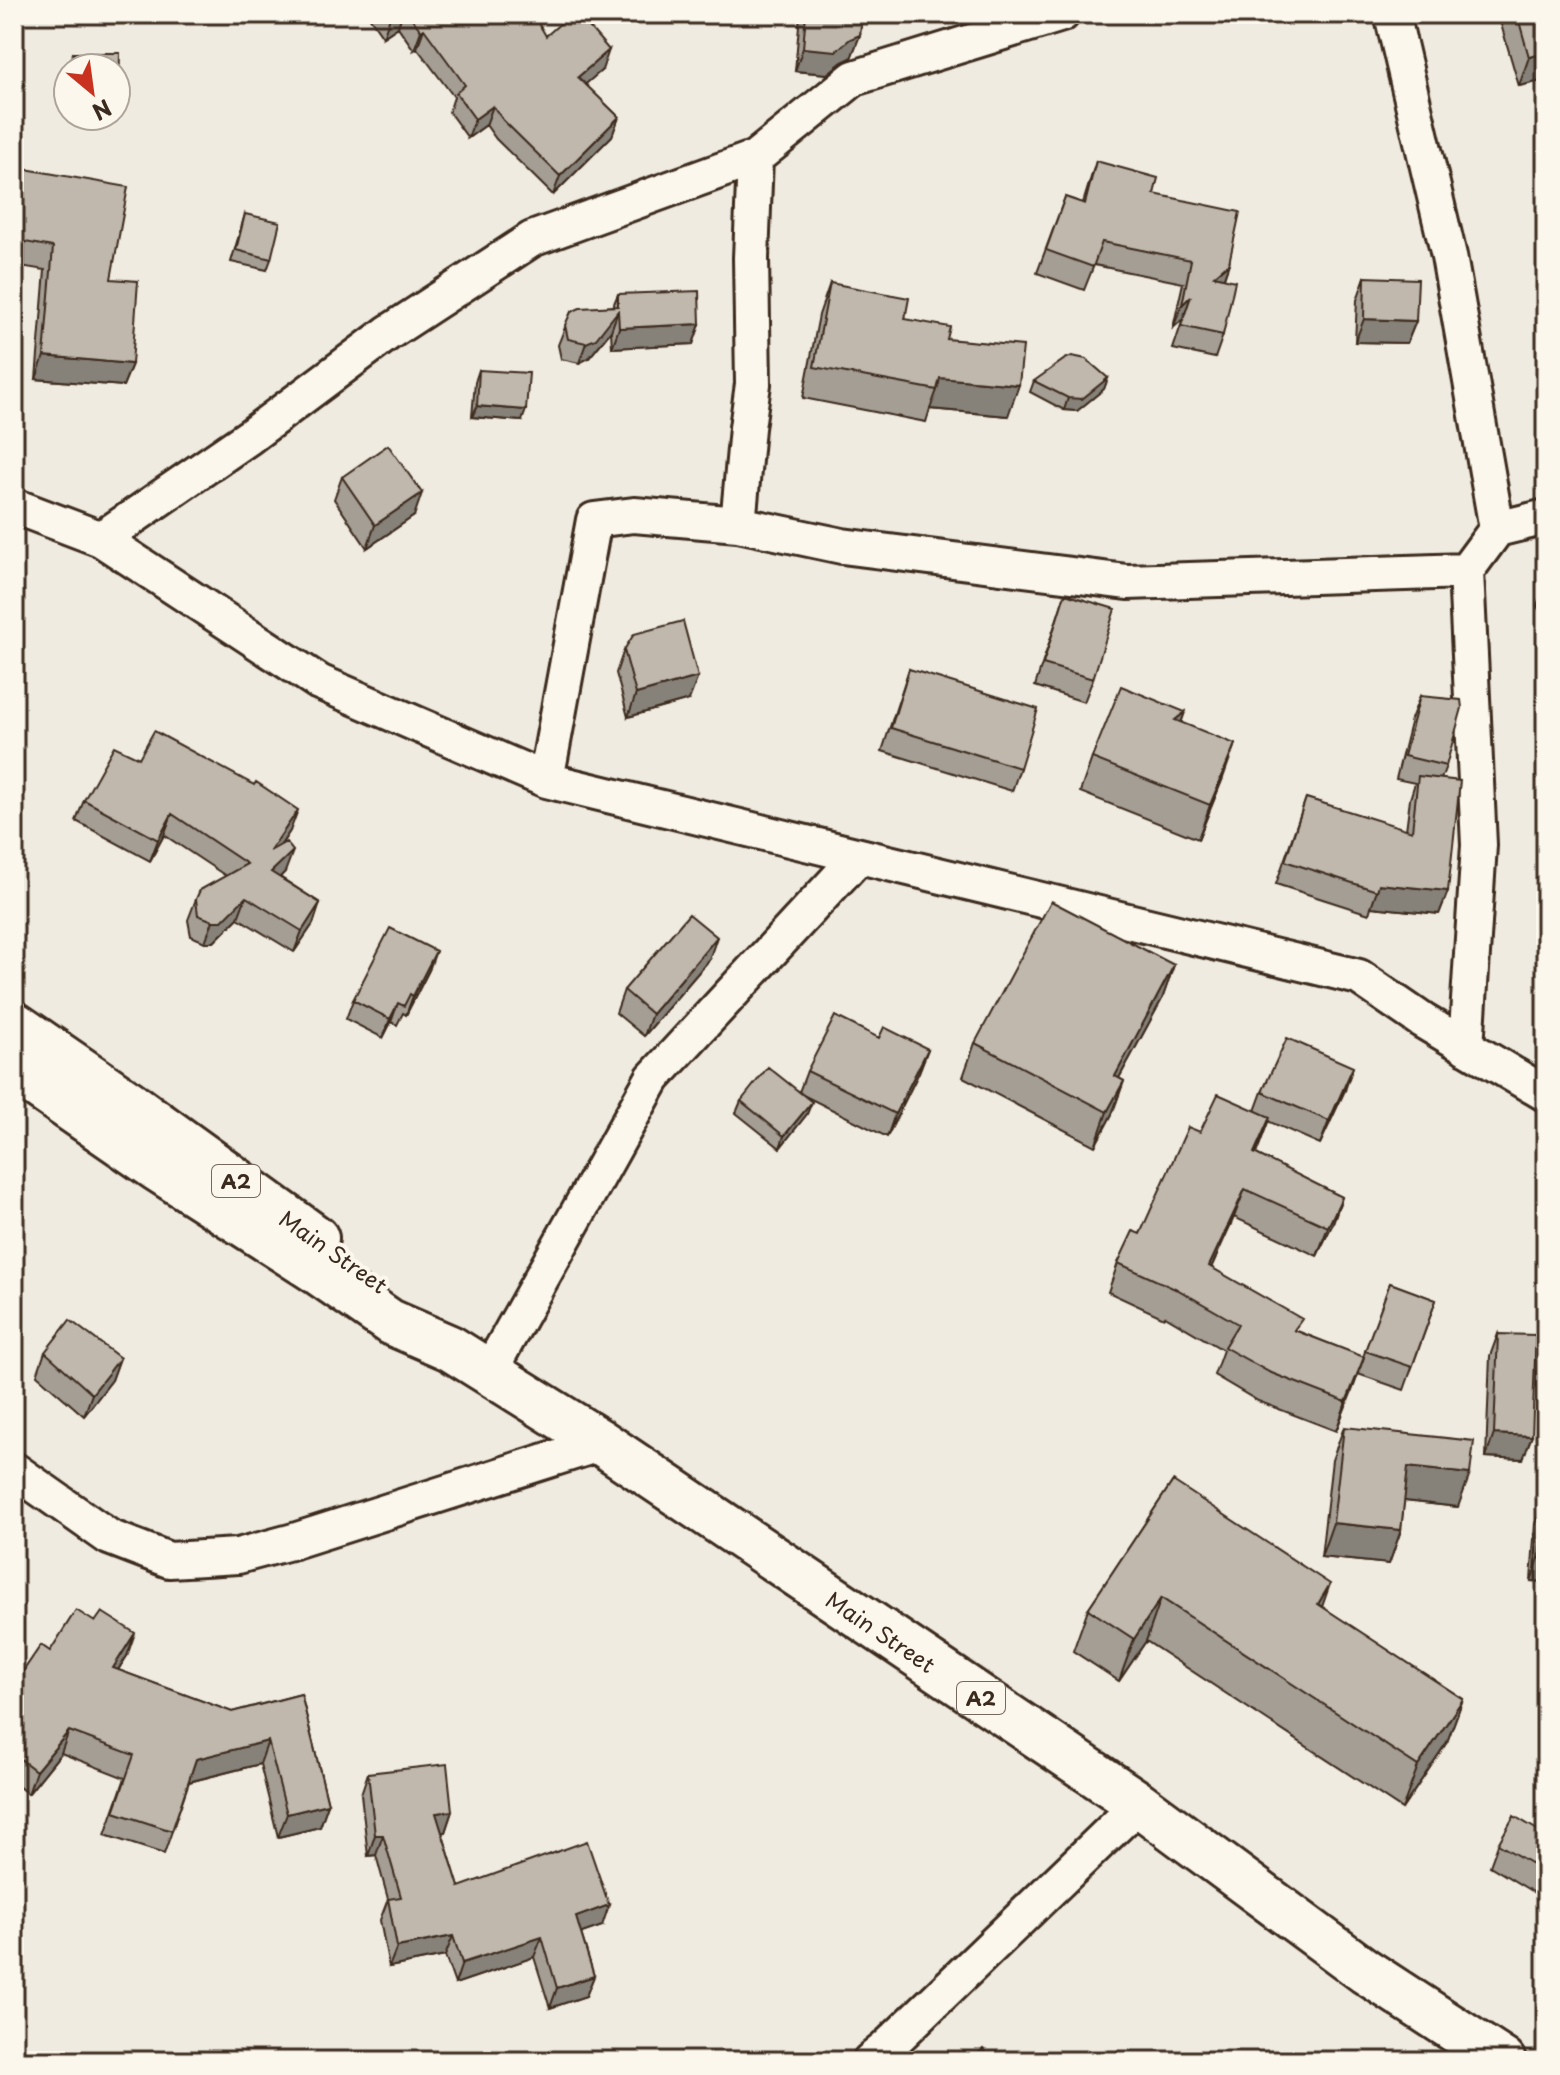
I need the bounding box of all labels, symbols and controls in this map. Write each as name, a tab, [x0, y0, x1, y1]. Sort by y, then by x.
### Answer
north arrow	[52, 52, 132, 132]
text: N	[87, 92, 118, 129]
road number: A2	[212, 1165, 260, 1197]
street label: Main Street	[273, 1201, 395, 1301]
street label: Main Street	[820, 1582, 943, 1680]
road number: A2	[957, 1682, 1005, 1714]

